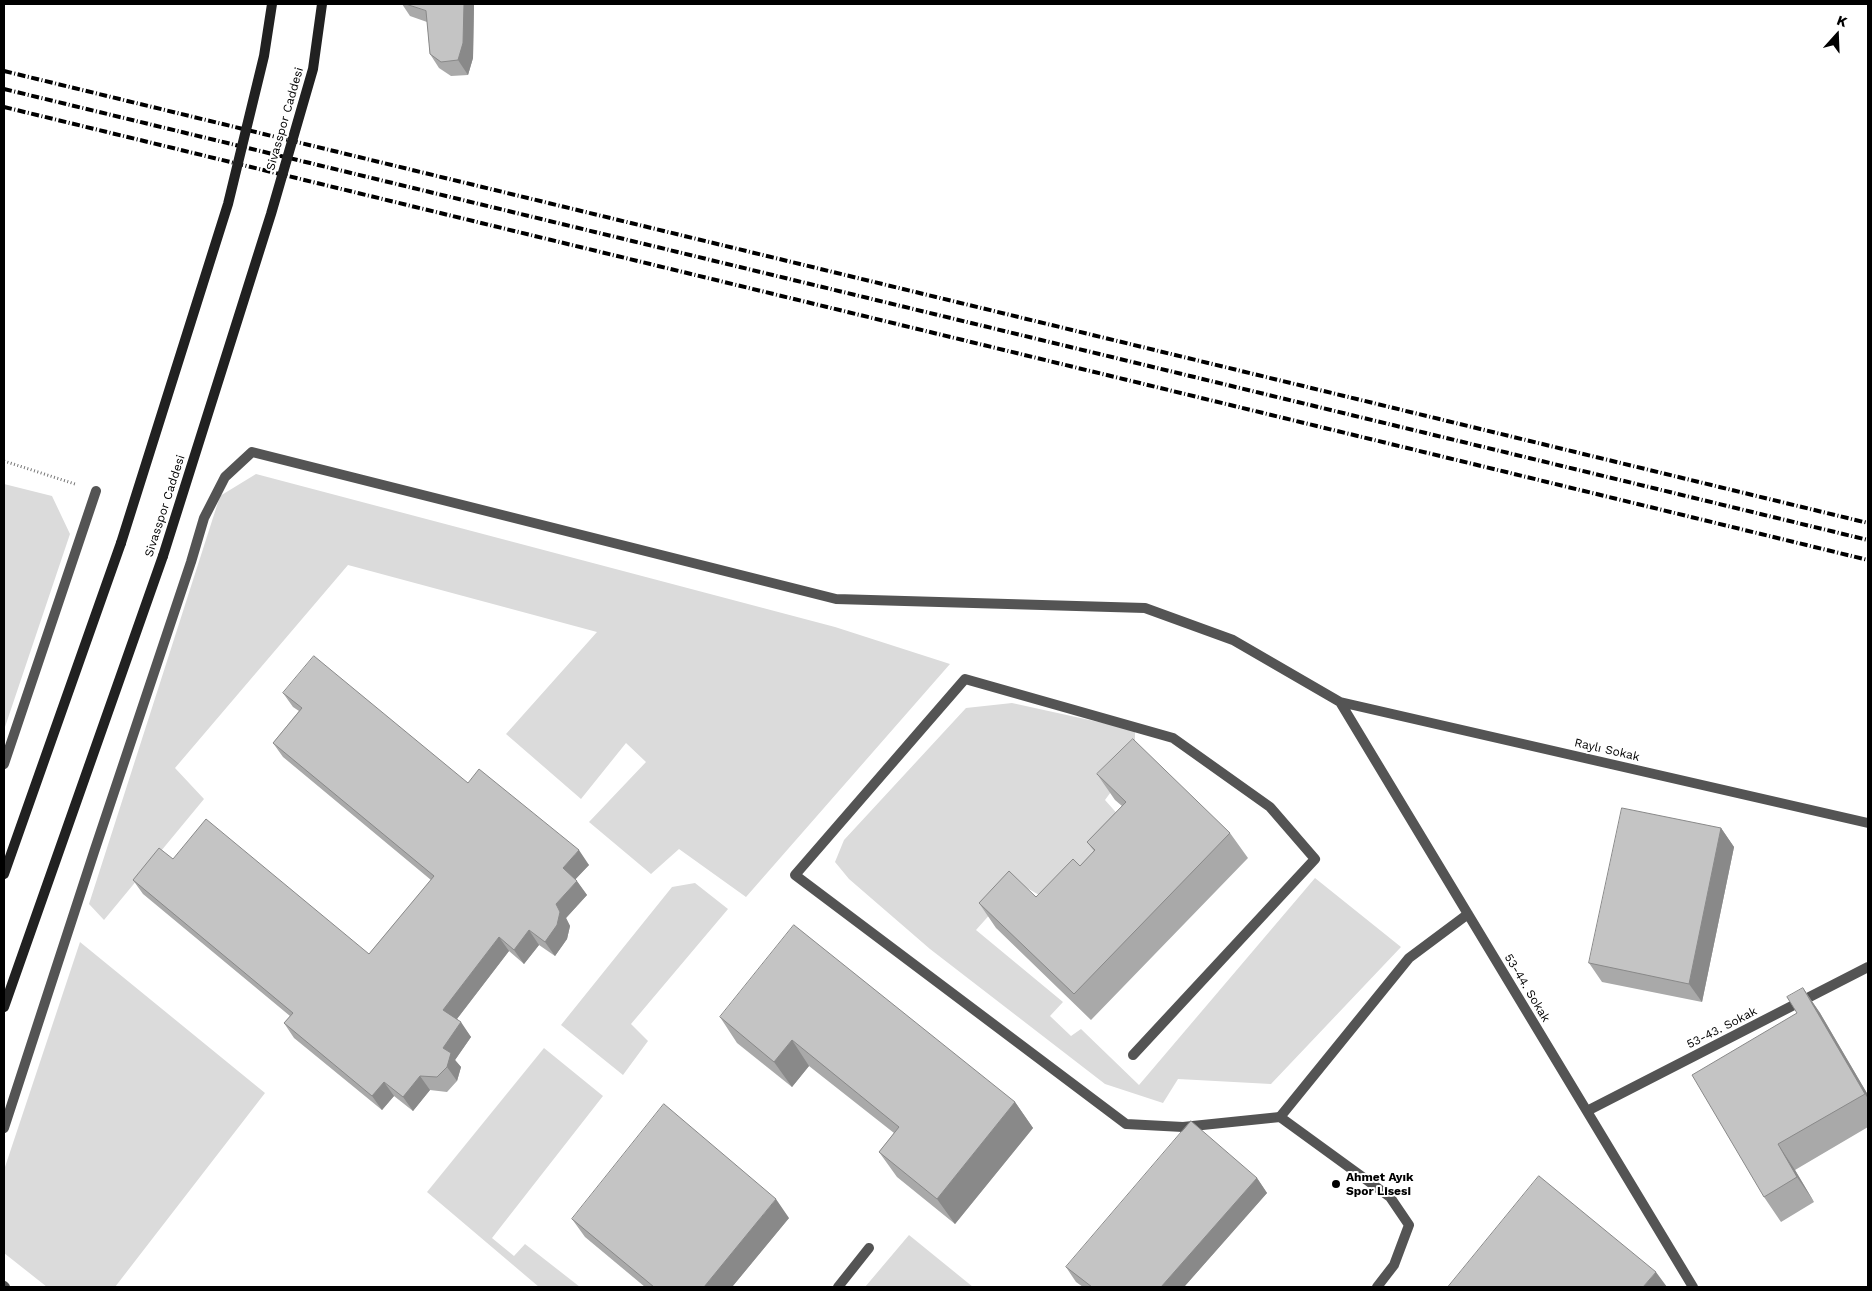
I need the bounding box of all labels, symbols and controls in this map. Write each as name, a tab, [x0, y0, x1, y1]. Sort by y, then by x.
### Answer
north arrow	[1812, 10, 1862, 60]
text: K	[1835, 12, 1849, 30]
street label: Sivasspor Caddesi	[263, 66, 307, 172]
street label: Sivasspor Caddesi	[142, 453, 188, 559]
street label: Raylı Sokak	[1573, 735, 1641, 765]
street label: 53-44. Sokak	[1501, 951, 1553, 1025]
street label: 53-43. Sokak	[1684, 1004, 1760, 1052]
place label: Ahmet Ayık Spor Lisesi	[1346, 1170, 1414, 1198]
marker: Ahmet Ayık Spor Lisesi	[1330, 1178, 1342, 1190]

